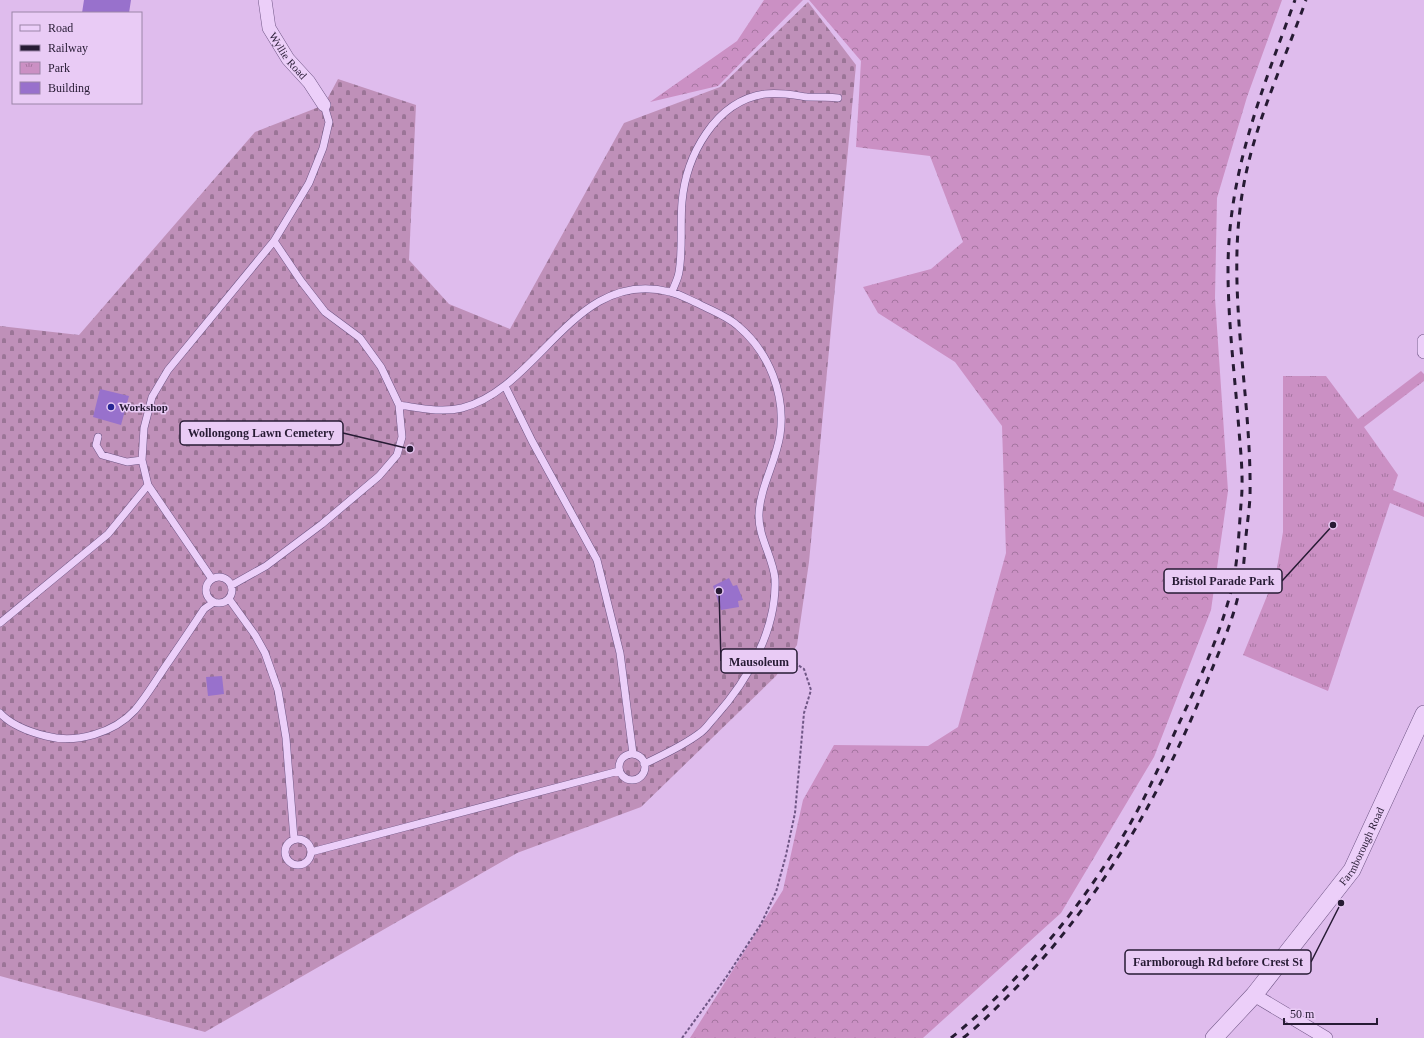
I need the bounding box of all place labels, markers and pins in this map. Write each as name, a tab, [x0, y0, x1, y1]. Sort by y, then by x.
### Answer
place label: Workshop	[119, 401, 168, 413]
marker: Workshop	[106, 402, 116, 412]
callout: Wollongong Lawn Cemetery	[180, 421, 343, 445]
callout: Bristol Parade Park	[1164, 569, 1282, 593]
callout: Mausoleum	[721, 649, 797, 673]
callout: Farmborough Rd before Crest St	[1125, 950, 1311, 974]

